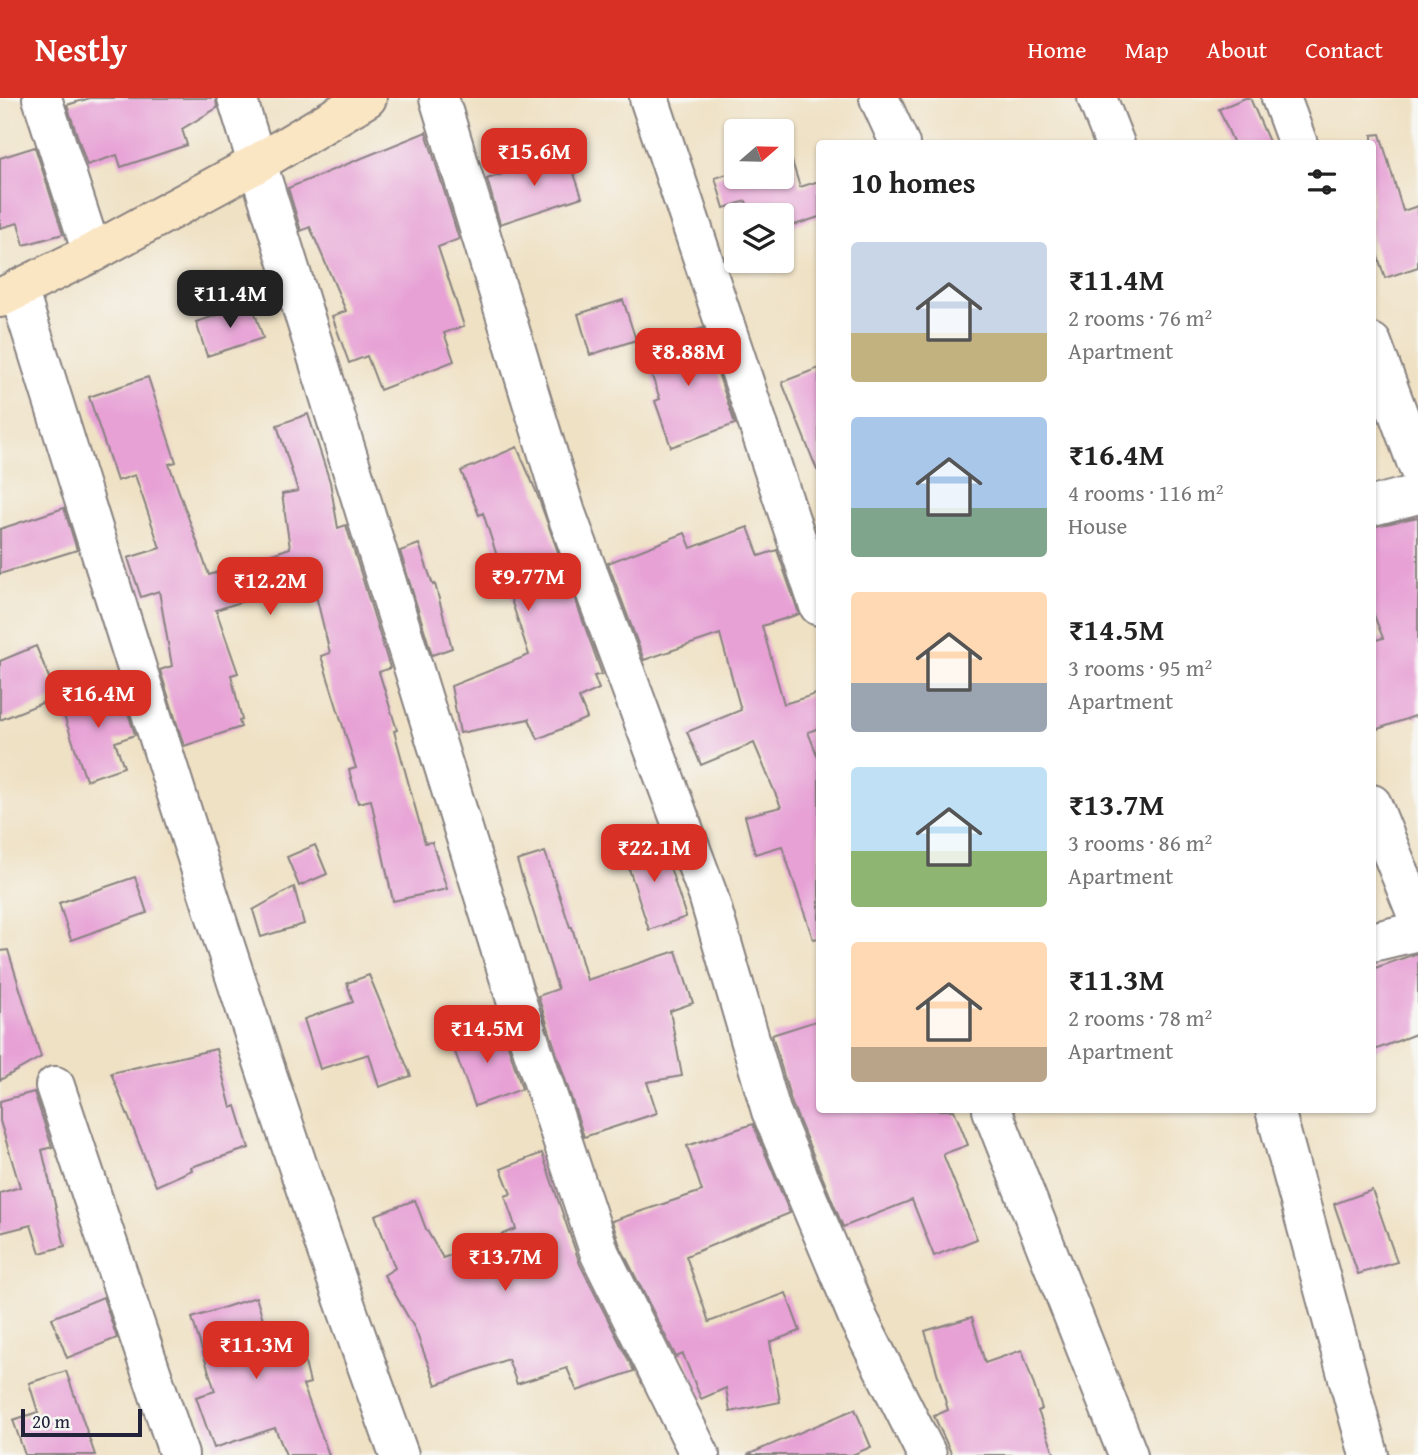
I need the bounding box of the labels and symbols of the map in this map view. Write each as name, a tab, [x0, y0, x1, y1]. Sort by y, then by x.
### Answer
north arrow	[724, 119, 794, 189]
pin: ₹15.6M	[477, 129, 591, 188]
pin: ₹11.4M	[173, 271, 287, 330]
pin: ₹8.88M	[631, 328, 745, 388]
pin: ₹9.77M	[471, 554, 585, 613]
pin: ₹12.2M	[213, 558, 327, 617]
pin: ₹16.4M	[41, 670, 155, 730]
pin: ₹22.1M	[597, 824, 711, 884]
pin: ₹14.5M	[430, 1006, 544, 1065]
pin: ₹13.7M	[448, 1234, 562, 1293]
pin: ₹11.3M	[199, 1322, 313, 1381]
scale bar	[21, 1406, 142, 1438]

